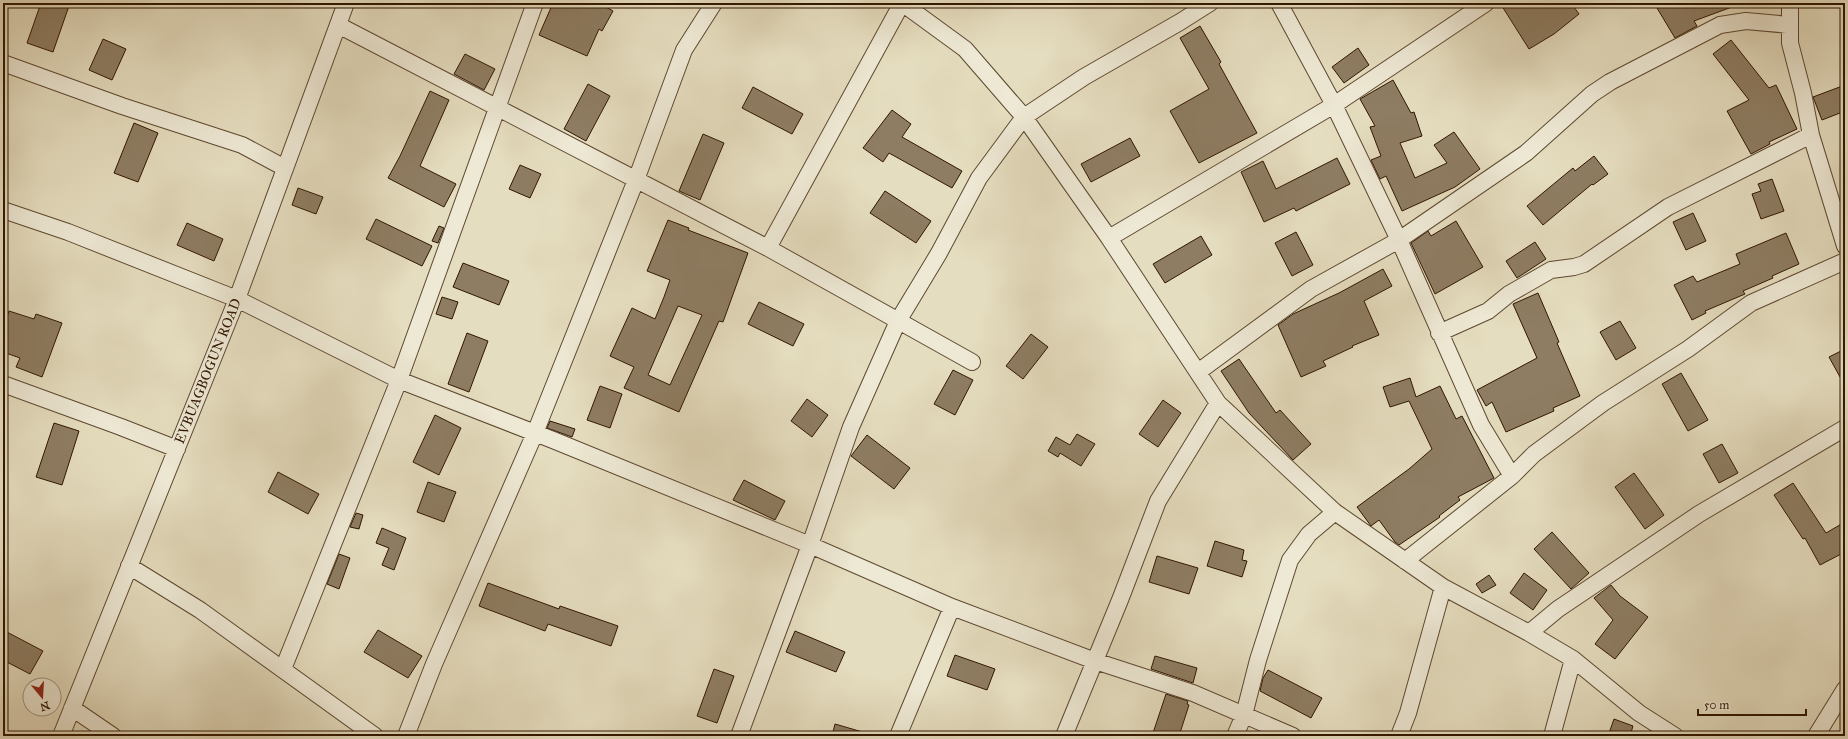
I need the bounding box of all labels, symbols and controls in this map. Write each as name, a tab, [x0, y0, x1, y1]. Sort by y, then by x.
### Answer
street label: EVBUAGBOGUN ROAD	[171, 296, 245, 446]
north arrow	[22, 677, 62, 717]
scale bar	[1698, 691, 1806, 717]
text: N	[38, 698, 51, 714]
text: 50 m	[1704, 698, 1729, 712]

